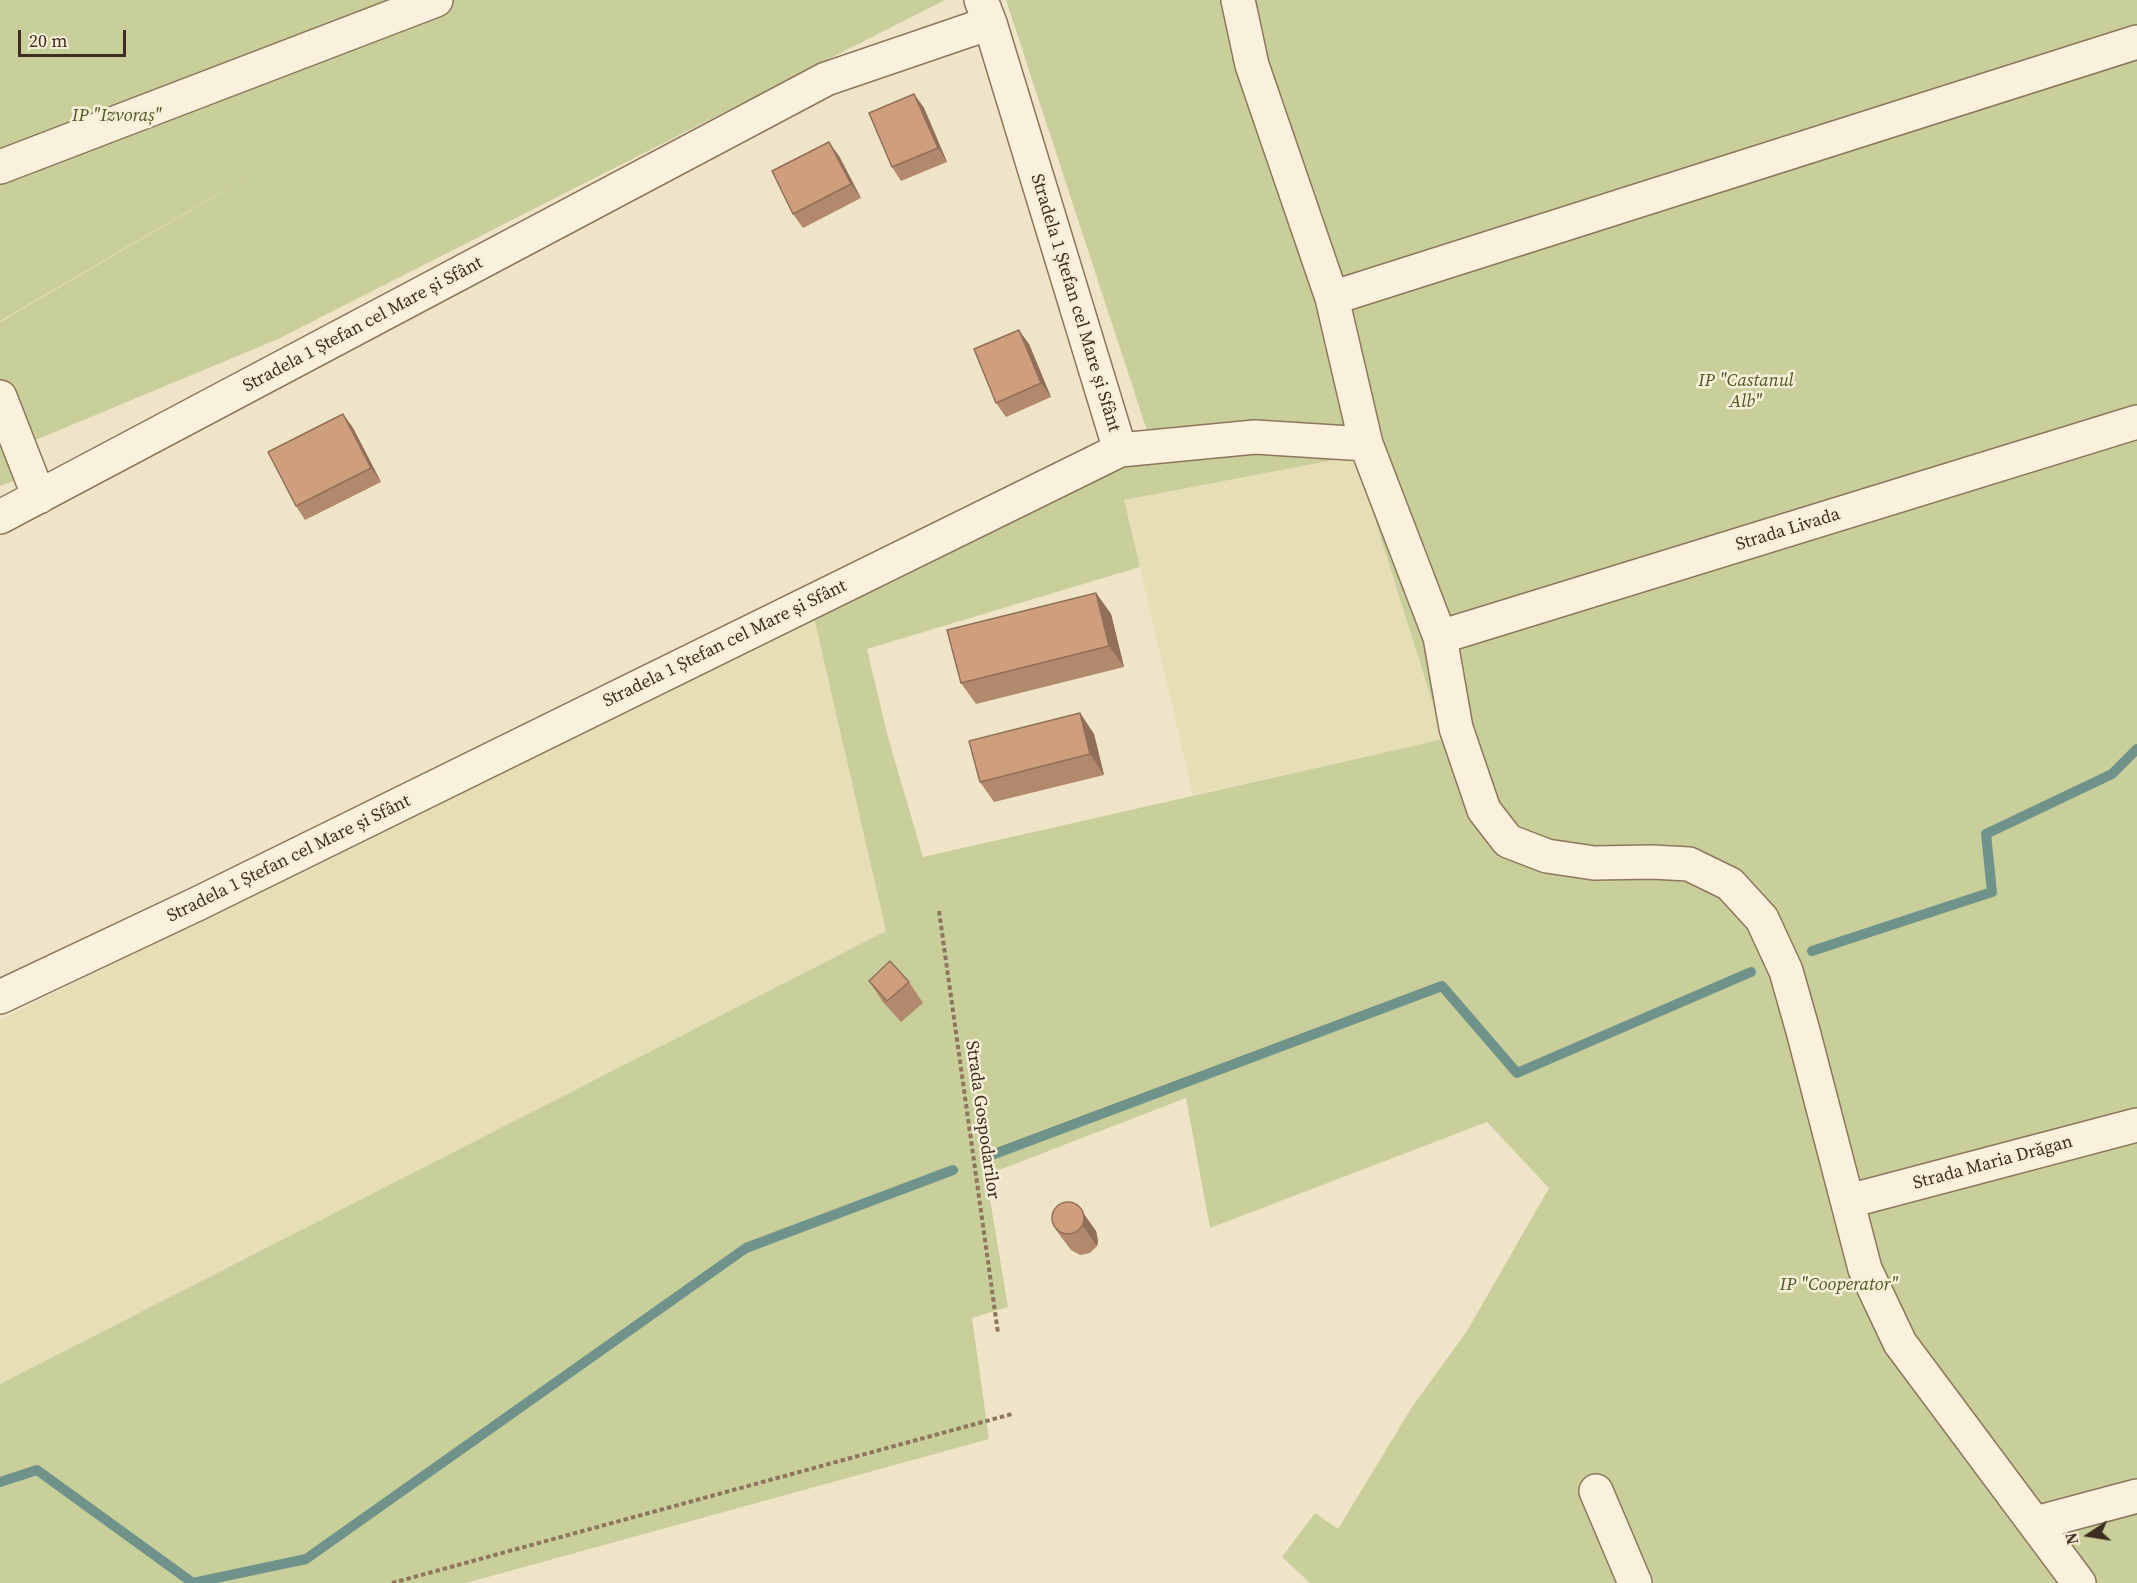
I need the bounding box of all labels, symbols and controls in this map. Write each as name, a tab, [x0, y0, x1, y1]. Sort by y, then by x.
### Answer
scale bar	[21, 18, 129, 56]
text: 20 m	[29, 28, 67, 53]
park label: IP "Izvoraș"	[72, 105, 162, 127]
street label: Stradela 1 Ștefan cel Mare și Sfânt	[1025, 172, 1125, 434]
street label: Stradela 1 Ștefan cel Mare și Sfânt	[239, 252, 487, 398]
park label: IP "Castanul Alb"	[1698, 370, 1794, 412]
street label: Strada Livada	[1733, 504, 1843, 556]
street label: Stradela 1 Ștefan cel Mare și Sfânt	[600, 575, 850, 713]
street label: Stradela 1 Ștefan cel Mare și Sfânt	[164, 790, 414, 928]
street label: Strada Gospodarilor	[960, 1039, 1004, 1201]
street label: Strada Maria Drăgan	[1911, 1131, 2075, 1195]
park label: IP "Cooperator"	[1780, 1274, 1898, 1296]
north arrow	[2059, 1505, 2119, 1565]
text: N	[2059, 1531, 2083, 1547]

